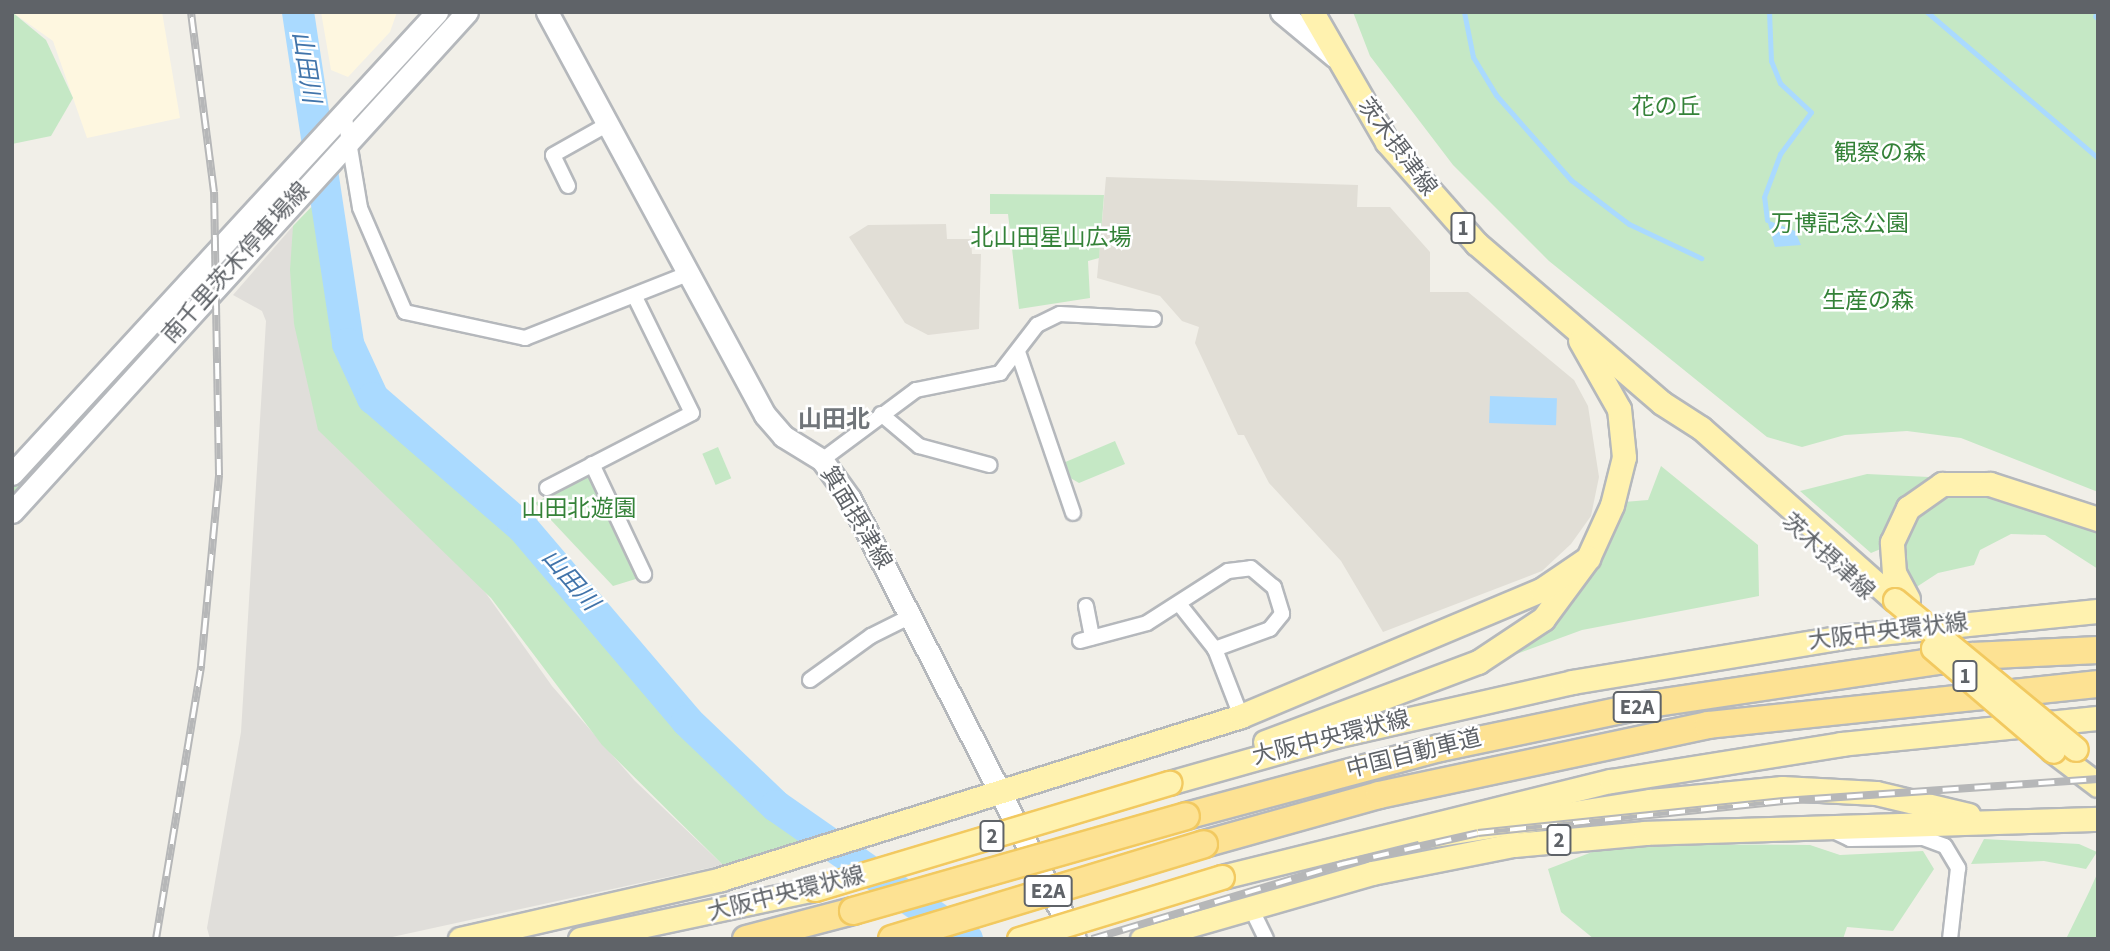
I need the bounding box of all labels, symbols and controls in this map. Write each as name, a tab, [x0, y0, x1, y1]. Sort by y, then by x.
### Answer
water label: 山田川	[286, 29, 326, 105]
street label: 茨木摂津線	[1351, 93, 1443, 201]
park label: 花の丘	[1632, 93, 1700, 121]
park label: 観察の森	[1834, 139, 1926, 167]
street label: 南千里茨木停車場線	[156, 177, 316, 349]
road number: 1	[1449, 210, 1477, 246]
park label: 万博記念公園	[1771, 210, 1909, 238]
park label: 北山田星山広場	[971, 224, 1131, 252]
park label: 生産の森	[1822, 287, 1914, 315]
district label: 山田北	[798, 406, 870, 434]
street label: 箕面摂津線	[815, 462, 897, 574]
park label: 山田北遊園	[522, 495, 636, 523]
street label: 茨木摂津線	[1776, 508, 1880, 606]
water label: 山田川	[536, 543, 604, 617]
street label: 大阪中央環状線	[1806, 608, 1970, 656]
road number: 1	[1951, 658, 1979, 694]
road number: E2A	[1612, 690, 1662, 724]
street label: 大阪中央環状線	[1250, 705, 1412, 771]
street label: 中国自動車道	[1344, 724, 1484, 784]
road number: 2	[978, 818, 1006, 854]
road number: 2	[1545, 822, 1573, 858]
street label: 大阪中央環状線	[705, 861, 867, 927]
road number: E2A	[1024, 874, 1072, 908]

